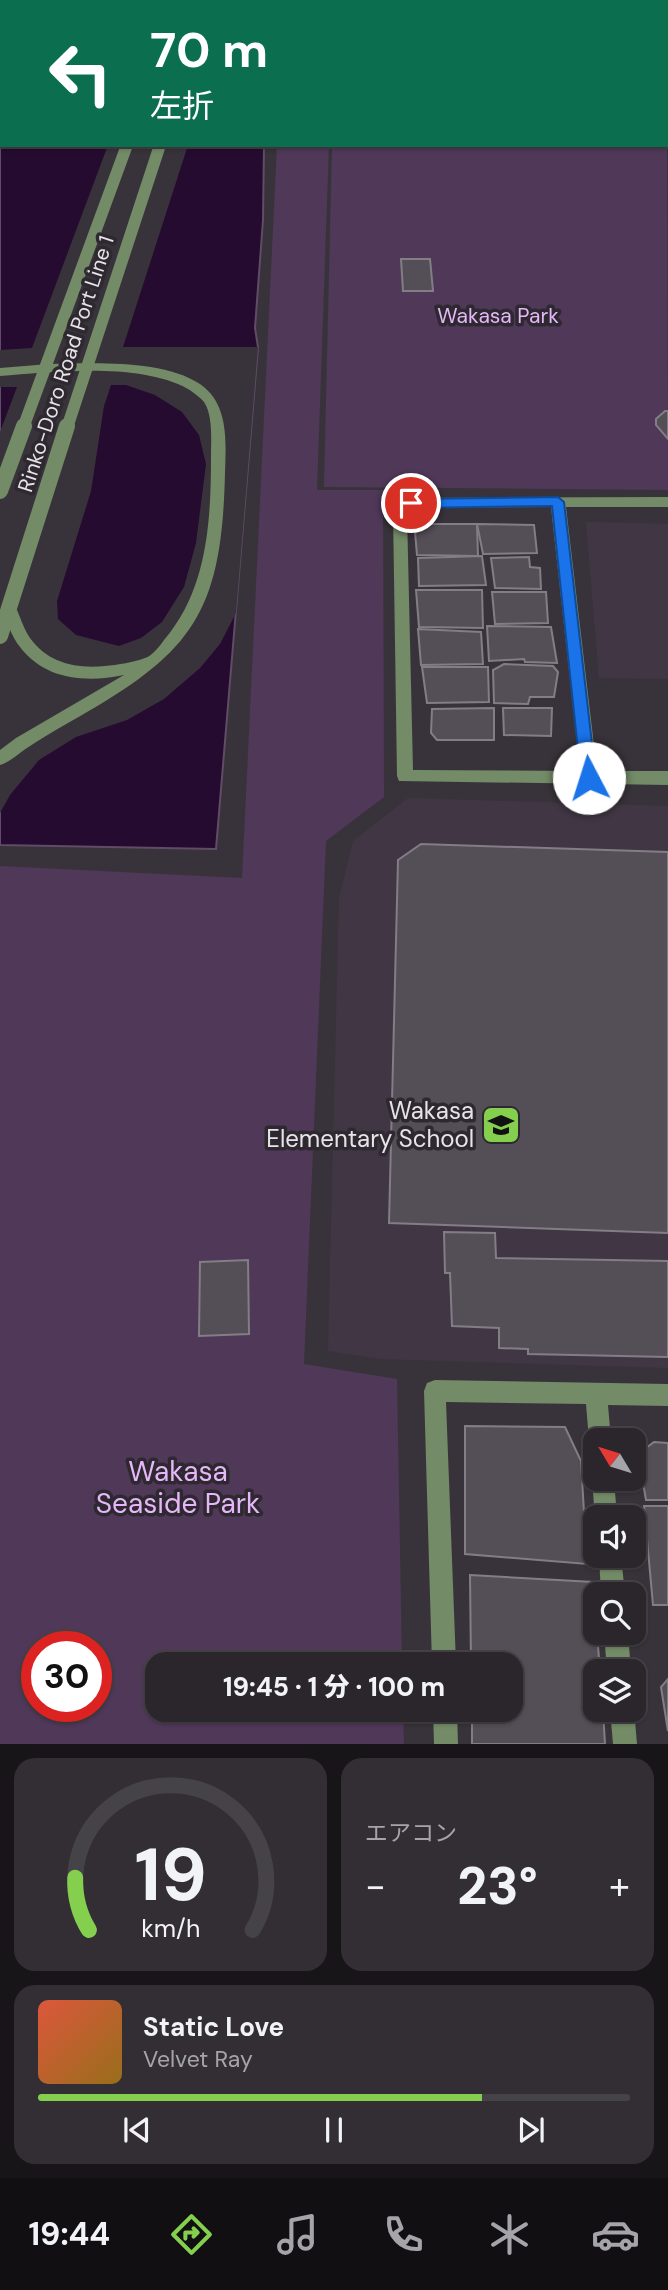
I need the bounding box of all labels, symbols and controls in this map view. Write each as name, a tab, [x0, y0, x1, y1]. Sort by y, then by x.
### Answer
text: 70 m	[150, 18, 268, 82]
icon: left	[35, 28, 126, 119]
text: 左折	[150, 85, 214, 127]
street label: Rinko-Doro Road Port Line 1	[11, 232, 121, 496]
park label: Wakasa Park	[437, 302, 559, 330]
pin	[381, 473, 441, 533]
icon: arrive	[392, 484, 430, 522]
position arrow	[552, 741, 626, 815]
place label: Wakasa Elementary School	[266, 1095, 474, 1154]
school or university icon: Wakasa Elementary School	[480, 1104, 522, 1146]
north arrow	[583, 1428, 646, 1491]
map controls	[583, 1428, 646, 1722]
park label: Wakasa Seaside Park	[96, 1453, 260, 1522]
button: sound	[583, 1505, 646, 1568]
button: search	[583, 1582, 646, 1645]
speed limit sign: 30	[21, 1631, 112, 1722]
button: layers	[583, 1659, 646, 1722]
text: 19:45 · 1 分 · 100 m	[223, 1670, 445, 1704]
text: エアコン	[365, 1818, 457, 1848]
text: 19	[134, 1829, 207, 1924]
text: 23°	[457, 1852, 538, 1920]
text: −	[365, 1861, 386, 1911]
text: +	[609, 1861, 630, 1911]
text: km/h	[141, 1912, 200, 1945]
text: Static Love	[143, 2010, 284, 2044]
text: Velvet Ray	[143, 2044, 253, 2074]
icon: previous	[118, 2111, 156, 2149]
icon: pause	[315, 2111, 353, 2149]
icon: next	[512, 2111, 550, 2149]
icon: directions	[167, 2210, 216, 2259]
icon: music	[273, 2210, 322, 2259]
icon: phone	[379, 2210, 428, 2259]
icon: climate	[485, 2210, 534, 2259]
icon: car	[591, 2210, 640, 2259]
text: 19:44	[28, 2213, 110, 2255]

